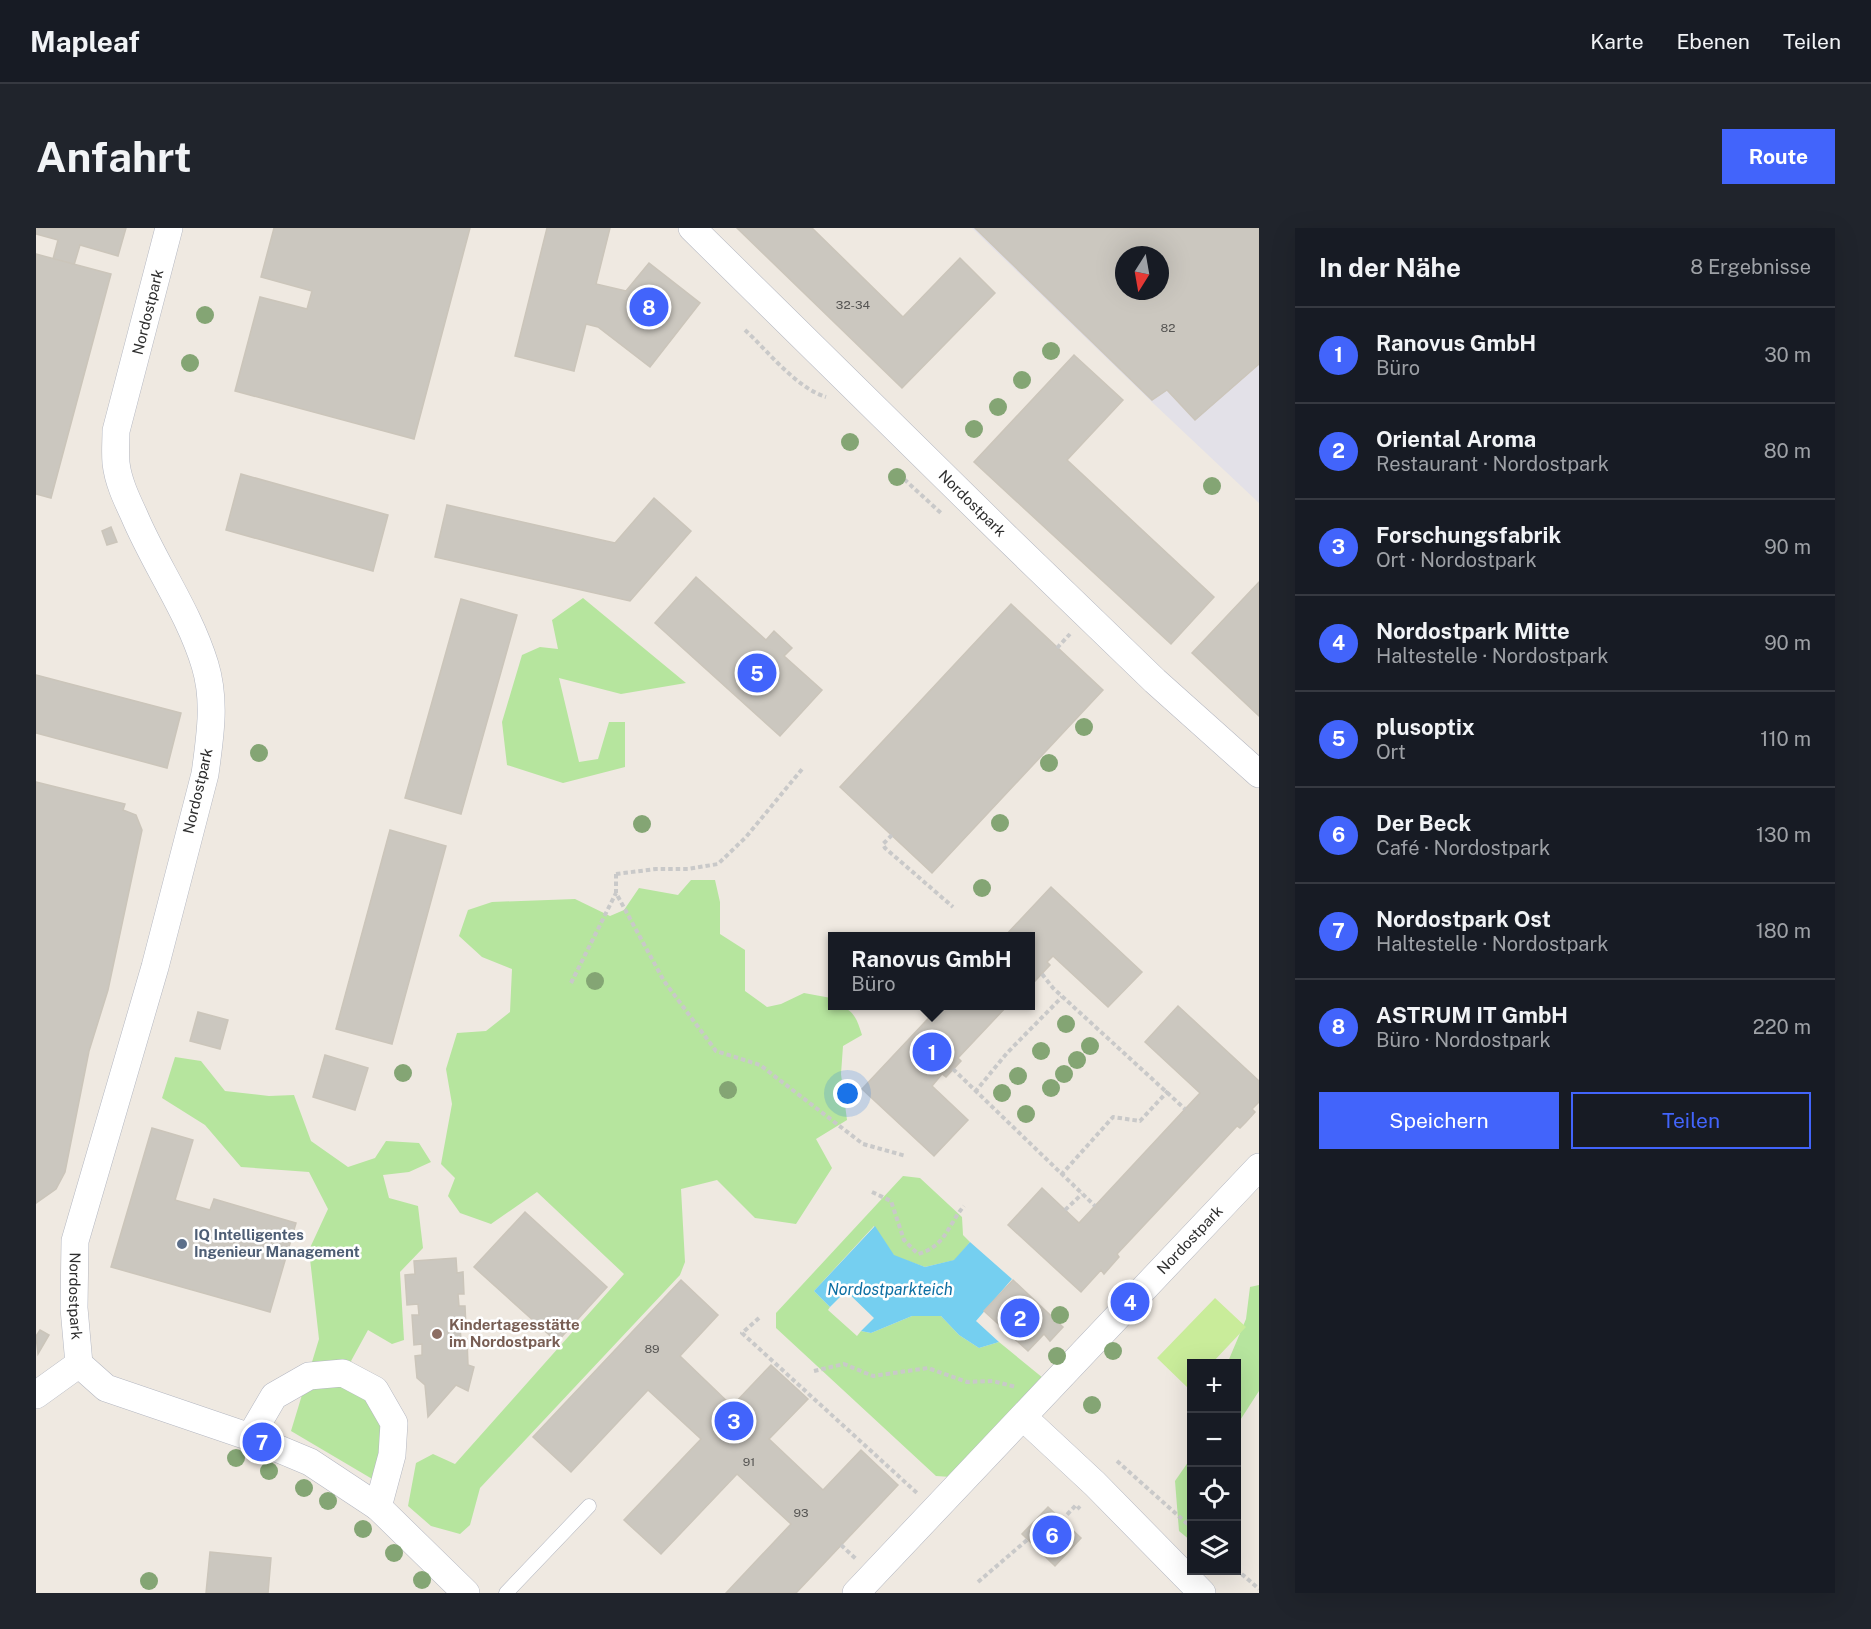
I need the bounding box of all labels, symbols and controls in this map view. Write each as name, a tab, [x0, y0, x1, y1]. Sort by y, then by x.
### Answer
text: Mapleaf	[30, 25, 140, 58]
text: Karte	[1590, 29, 1644, 54]
text: Ebenen	[1677, 29, 1750, 54]
text: Teilen	[1783, 29, 1841, 54]
button: Route	[1722, 129, 1835, 184]
text: Anfahrt	[36, 132, 192, 181]
north arrow	[1115, 246, 1169, 300]
text: In der Nähe	[1319, 252, 1461, 283]
text: 8 Ergebnisse	[1690, 255, 1811, 279]
street label: Nordostpark	[129, 267, 166, 356]
pin: 8	[630, 284, 668, 329]
house number: 32-34	[836, 298, 871, 312]
house number: 82	[1161, 321, 1175, 335]
text: Ranovus GmbH	[1376, 330, 1536, 356]
text: 1	[1334, 343, 1343, 367]
text: 30 m	[1764, 343, 1811, 367]
text: Büro	[1376, 356, 1420, 380]
text: Oriental Aroma	[1376, 426, 1536, 452]
text: 2	[1332, 439, 1345, 463]
text: 80 m	[1764, 439, 1811, 463]
text: Restaurant · Nordostpark	[1376, 452, 1609, 476]
street label: Nordostpark	[935, 467, 1010, 540]
text: Forschungsfabrik	[1376, 522, 1561, 548]
text: 3	[1332, 535, 1345, 559]
text: 90 m	[1764, 535, 1811, 559]
text: Ort · Nordostpark	[1376, 548, 1537, 572]
text: Nordostpark Mitte	[1376, 618, 1570, 644]
text: 4	[1332, 631, 1345, 655]
text: 90 m	[1764, 631, 1811, 655]
text: Haltestelle · Nordostpark	[1376, 644, 1608, 668]
pin: 5	[738, 650, 776, 696]
text: plusoptix	[1376, 714, 1475, 740]
text: 5	[1332, 727, 1345, 751]
text: 110 m	[1760, 727, 1811, 751]
text: Ort	[1376, 740, 1406, 764]
street label: Nordostpark	[179, 746, 216, 835]
text: Der Beck	[1376, 810, 1471, 836]
text: 6	[1332, 823, 1345, 847]
text: 130 m	[1756, 823, 1811, 847]
text: Café · Nordostpark	[1376, 836, 1550, 860]
text: Nordostpark Ost	[1376, 906, 1551, 932]
text: 7	[1332, 919, 1345, 943]
text: 180 m	[1756, 919, 1811, 943]
popup	[828, 932, 1035, 1010]
text: Haltestelle · Nordostpark	[1376, 932, 1608, 956]
text: Ranovus GmbH	[851, 946, 1012, 972]
text: Büro	[851, 972, 895, 996]
text: ASTRUM IT GmbH	[1376, 1002, 1568, 1028]
text: 8	[1332, 1015, 1345, 1039]
text: 220 m	[1753, 1015, 1811, 1039]
text: Büro · Nordostpark	[1376, 1028, 1551, 1052]
pin: 1	[912, 1030, 952, 1074]
your location	[833, 1079, 862, 1108]
button: Speichern	[1319, 1092, 1559, 1149]
button: Teilen	[1571, 1092, 1811, 1149]
street label: Nordostpark	[1153, 1202, 1226, 1277]
place label: IQ Intelligentes Ingenieur Management	[194, 1226, 360, 1260]
marker: IQ Intelligentes Ingenieur Management	[175, 1237, 189, 1251]
street label: Nordostpark	[66, 1252, 86, 1340]
water label: Nordostparkteich	[827, 1280, 953, 1299]
pin: 4	[1110, 1280, 1150, 1324]
pin: 2	[1000, 1296, 1040, 1340]
place label: Kindertagesstätte im Nordostpark	[449, 1316, 580, 1350]
marker: Kindertagesstätte im Nordostpark	[430, 1327, 444, 1341]
house number: 89	[644, 1342, 660, 1356]
map controls	[1187, 1359, 1241, 1575]
button: +	[1187, 1359, 1241, 1413]
pin: 3	[714, 1398, 754, 1444]
button: −	[1187, 1413, 1241, 1467]
pin: 7	[242, 1420, 282, 1464]
house number: 91	[743, 1455, 755, 1469]
button: locate	[1187, 1467, 1241, 1521]
house number: 93	[794, 1506, 808, 1520]
pin: 6	[1032, 1512, 1072, 1558]
button: layers	[1187, 1521, 1241, 1575]

